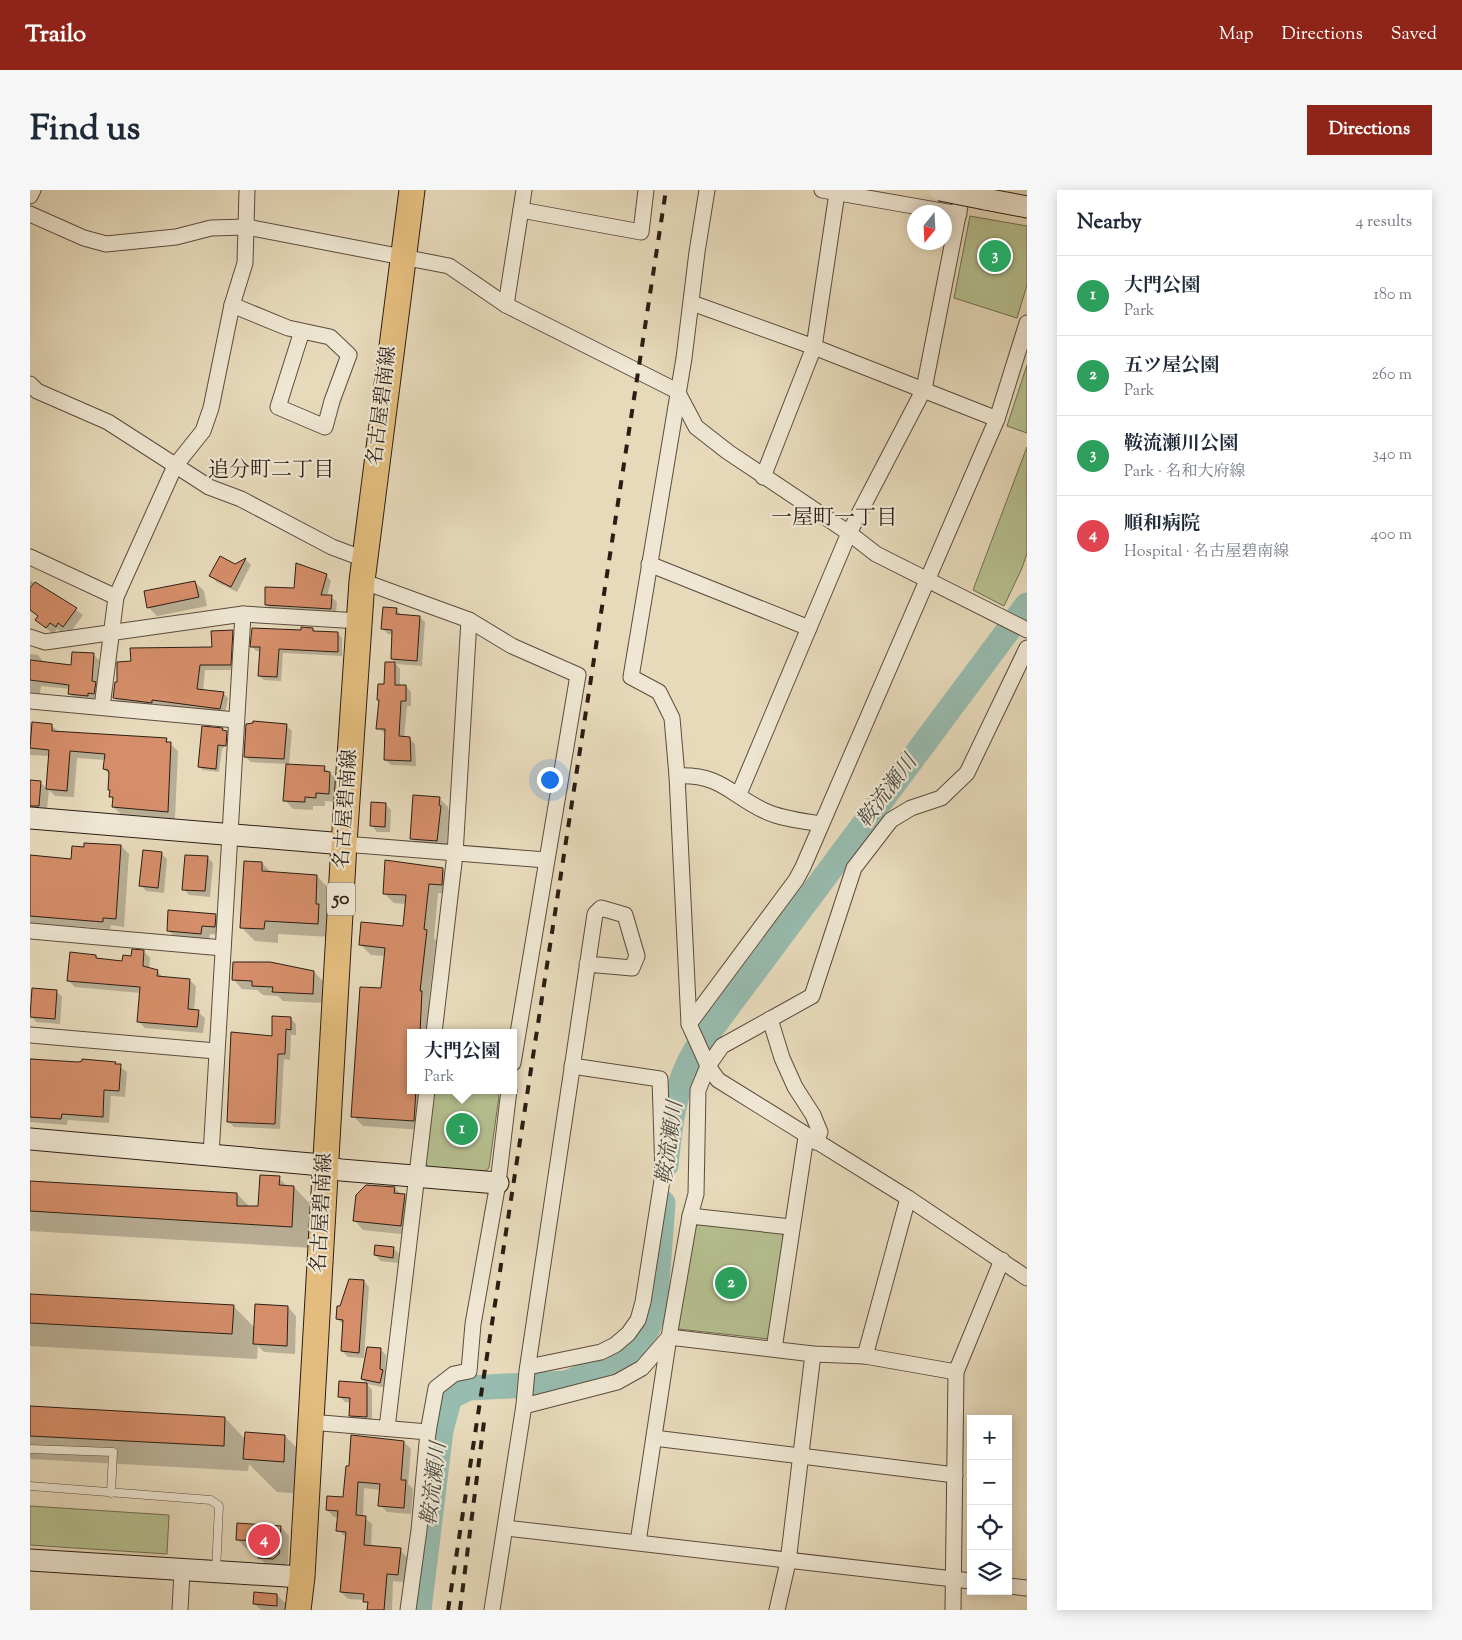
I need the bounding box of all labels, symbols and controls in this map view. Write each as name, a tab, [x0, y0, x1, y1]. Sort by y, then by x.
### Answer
text: Trailo	[25, 18, 86, 52]
text: Map	[1219, 22, 1254, 48]
text: Directions	[1282, 22, 1363, 48]
text: Saved	[1391, 22, 1437, 48]
text: Find us	[30, 105, 140, 156]
button: Directions	[1307, 105, 1432, 155]
north arrow	[907, 205, 952, 250]
text: Nearby	[1077, 208, 1142, 238]
text: 4 results	[1356, 211, 1412, 234]
pin: 3	[979, 237, 1011, 275]
text: 大門公園	[1124, 273, 1200, 300]
text: 1	[1090, 284, 1096, 307]
text: 180 m	[1373, 284, 1412, 307]
text: Park	[1124, 300, 1155, 323]
street label: 名古屋碧南線	[361, 345, 405, 467]
text: 五ツ屋公園	[1124, 353, 1219, 380]
text: 2	[1089, 364, 1097, 387]
text: 260 m	[1371, 364, 1412, 387]
text: Park	[1124, 380, 1155, 403]
text: 鞍流瀬川公園	[1124, 431, 1238, 458]
text: 3	[1090, 444, 1096, 467]
text: 340 m	[1373, 444, 1412, 467]
district label: 追分町二丁目	[208, 456, 334, 486]
text: Park · 名和大府線	[1124, 461, 1245, 484]
district label: 一屋町一丁目	[771, 504, 897, 534]
text: 順和病院	[1124, 511, 1200, 538]
text: 4	[1089, 524, 1097, 547]
text: 400 m	[1371, 524, 1412, 547]
text: Hospital · 名古屋碧南線	[1124, 541, 1289, 564]
street label: 名古屋碧南線	[328, 748, 366, 870]
water label: 鞍流瀬川	[851, 748, 926, 835]
your location	[537, 767, 563, 793]
road number: 50	[327, 882, 355, 916]
popup	[407, 1029, 517, 1094]
text: 大門公園	[424, 1039, 500, 1066]
text: Park	[424, 1066, 455, 1089]
water label: 鞍流瀬川	[650, 1097, 692, 1187]
pin: 1	[446, 1110, 478, 1148]
street label: 名古屋碧南線	[305, 1152, 341, 1274]
pin: 2	[715, 1264, 747, 1302]
map controls	[967, 1415, 1012, 1595]
button: +	[967, 1415, 1012, 1460]
water label: 鞍流瀬川	[415, 1439, 455, 1528]
button: −	[967, 1460, 1012, 1505]
button: locate	[967, 1505, 1012, 1550]
pin: 4	[248, 1521, 280, 1559]
button: layers	[967, 1550, 1012, 1595]

